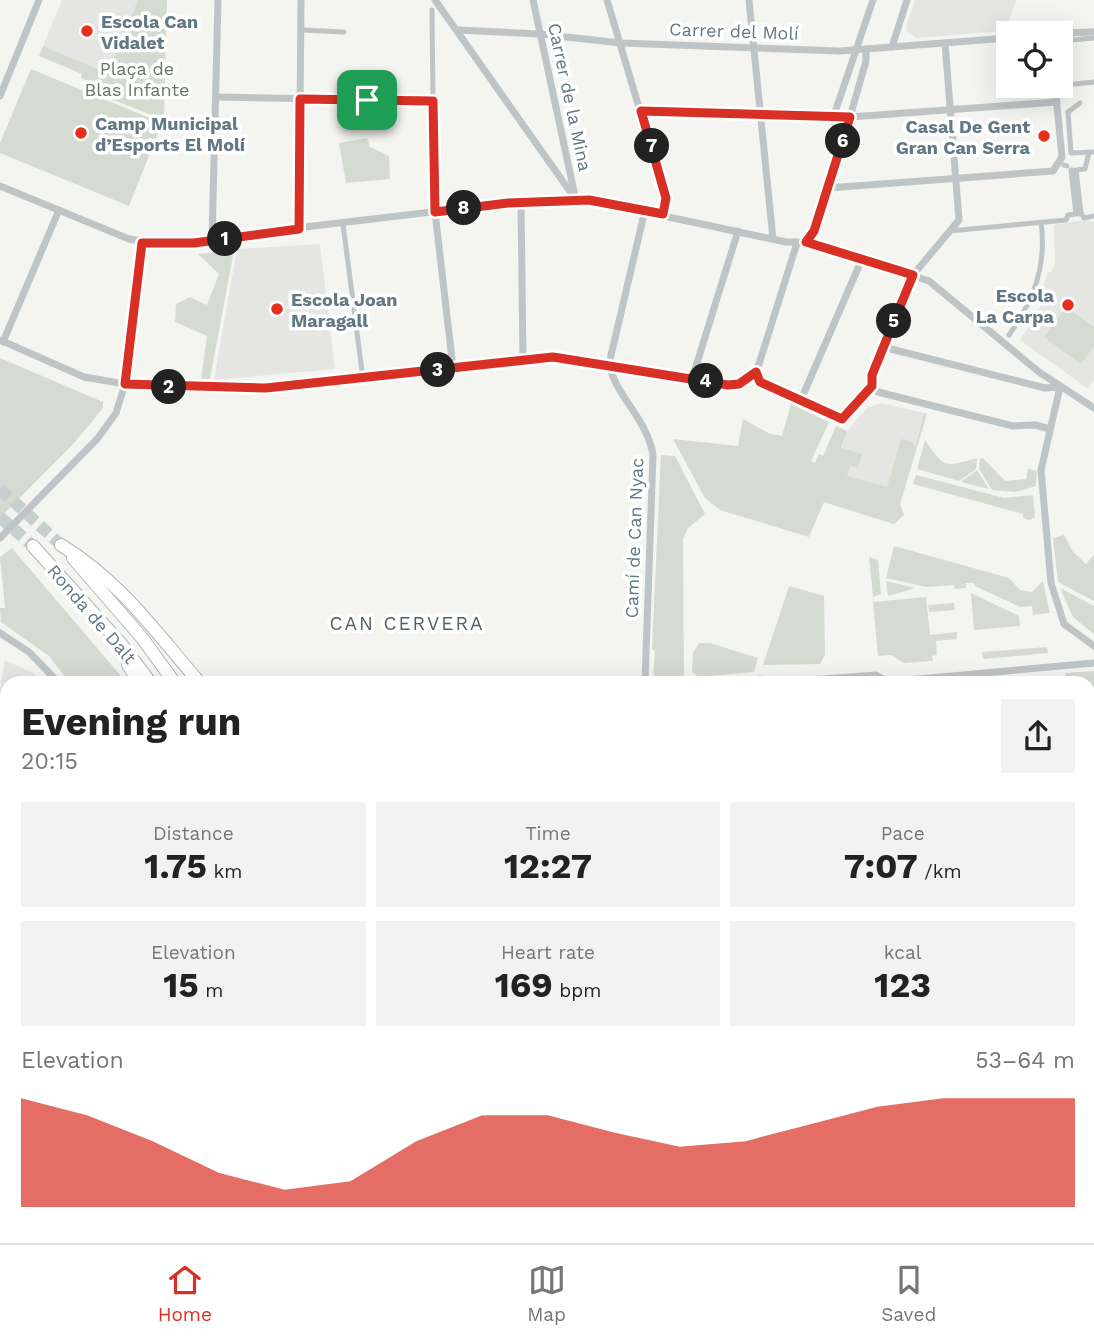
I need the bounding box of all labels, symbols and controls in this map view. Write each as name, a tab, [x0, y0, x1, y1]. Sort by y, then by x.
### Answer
place label: Escola Can Vidalet	[101, 11, 198, 53]
street label: Carrer del Molí	[669, 18, 799, 44]
street label: Carrer de la Mina	[544, 21, 596, 173]
map controls	[996, 21, 1073, 98]
button: locate	[996, 21, 1073, 98]
marker: Escola Can Vidalet	[79, 23, 95, 39]
park label: Plaça de Blas Infante	[85, 58, 190, 100]
pin	[337, 70, 397, 130]
icon: arrive	[348, 81, 386, 119]
place label: Camp Municipal d’Esports El Molí	[95, 113, 246, 155]
place label: Casal De Gent Gran Can Serra	[896, 116, 1031, 158]
pin: 6	[826, 124, 860, 158]
marker: Camp Municipal d’Esports El Molí	[73, 125, 89, 141]
pin: 7	[634, 128, 670, 164]
marker: Casal De Gent Gran Can Serra	[1036, 128, 1052, 144]
text: 6	[837, 129, 848, 152]
text: 7	[646, 134, 657, 157]
pin: 8	[447, 190, 482, 226]
text: 8	[458, 196, 469, 219]
pin: 1	[208, 222, 243, 256]
text: 1	[220, 227, 229, 250]
place label: Escola La Carpa	[976, 285, 1055, 327]
place label: Escola Joan Maragall	[291, 289, 397, 331]
marker: Escola La Carpa	[1060, 297, 1076, 313]
marker: Escola Joan Maragall	[269, 301, 285, 317]
pin: 5	[876, 304, 912, 338]
text: 5	[888, 309, 899, 332]
pin: 3	[420, 352, 456, 388]
text: 3	[432, 358, 443, 381]
pin: 4	[688, 364, 724, 398]
text: 4	[699, 369, 712, 392]
pin: 2	[152, 370, 186, 404]
text: 2	[163, 375, 174, 398]
street label: Camí de Can Nyac	[621, 457, 647, 619]
street label: Ronda de Dalt	[43, 560, 141, 668]
district label: CAN CERVERA	[329, 612, 485, 635]
button: share	[1001, 699, 1075, 773]
text: Evening run	[21, 700, 241, 744]
text: 20:15	[21, 748, 78, 775]
text: Distance	[153, 822, 234, 845]
text: Time	[525, 822, 571, 845]
text: Pace	[881, 822, 925, 845]
text: 1.75	[144, 845, 207, 887]
text: 12:27	[504, 845, 592, 887]
text: 7:07	[844, 845, 918, 887]
text: km	[207, 860, 242, 883]
text: /km	[918, 860, 962, 883]
text: Elevation	[151, 941, 236, 964]
text: Heart rate	[501, 941, 595, 964]
text: kcal	[884, 941, 921, 964]
text: 15	[163, 964, 199, 1006]
text: 169	[495, 964, 553, 1006]
text: 123	[874, 964, 931, 1006]
text: m	[199, 979, 223, 1002]
text: bpm	[553, 979, 601, 1002]
text: Elevation	[21, 1047, 124, 1074]
text: 53–64 m	[975, 1047, 1075, 1074]
tab: Home	[158, 1261, 212, 1326]
tab: Map	[527, 1261, 566, 1326]
tab: Saved	[881, 1261, 936, 1326]

